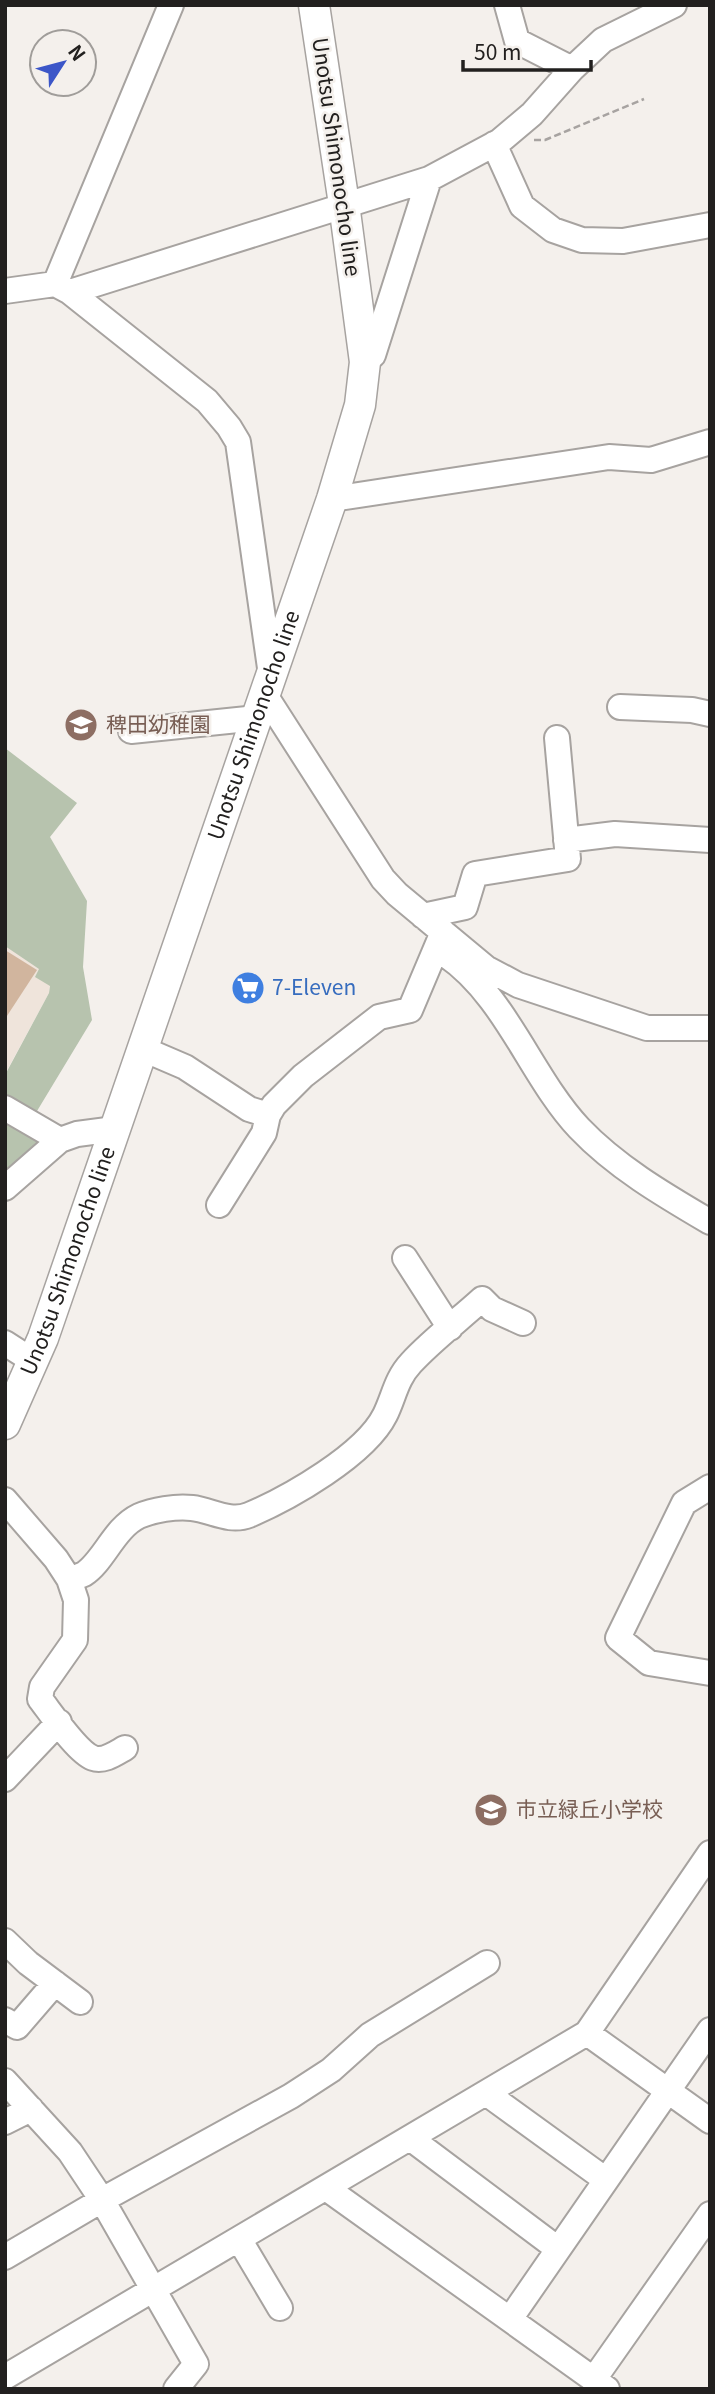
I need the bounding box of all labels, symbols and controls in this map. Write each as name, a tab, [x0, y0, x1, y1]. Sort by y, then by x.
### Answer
north arrow	[28, 28, 98, 98]
scale bar	[463, 28, 591, 72]
street label: Unotsu Shimonocho line	[306, 35, 370, 278]
text: 50 m	[474, 36, 521, 66]
text: N	[63, 38, 93, 66]
street label: Unotsu Shimonocho line	[199, 606, 306, 844]
school or university icon: 稗田幼稚園	[62, 706, 100, 744]
place label: 稗田幼稚園	[106, 708, 211, 738]
supermarket icon: 7-Eleven	[229, 969, 267, 1007]
place label: 7-Eleven	[272, 971, 356, 1001]
street label: Unotsu Shimonocho line	[11, 1142, 121, 1379]
school or university icon: 市立緑丘小学校	[472, 1791, 510, 1829]
place label: 市立緑丘小学校	[516, 1793, 663, 1823]

